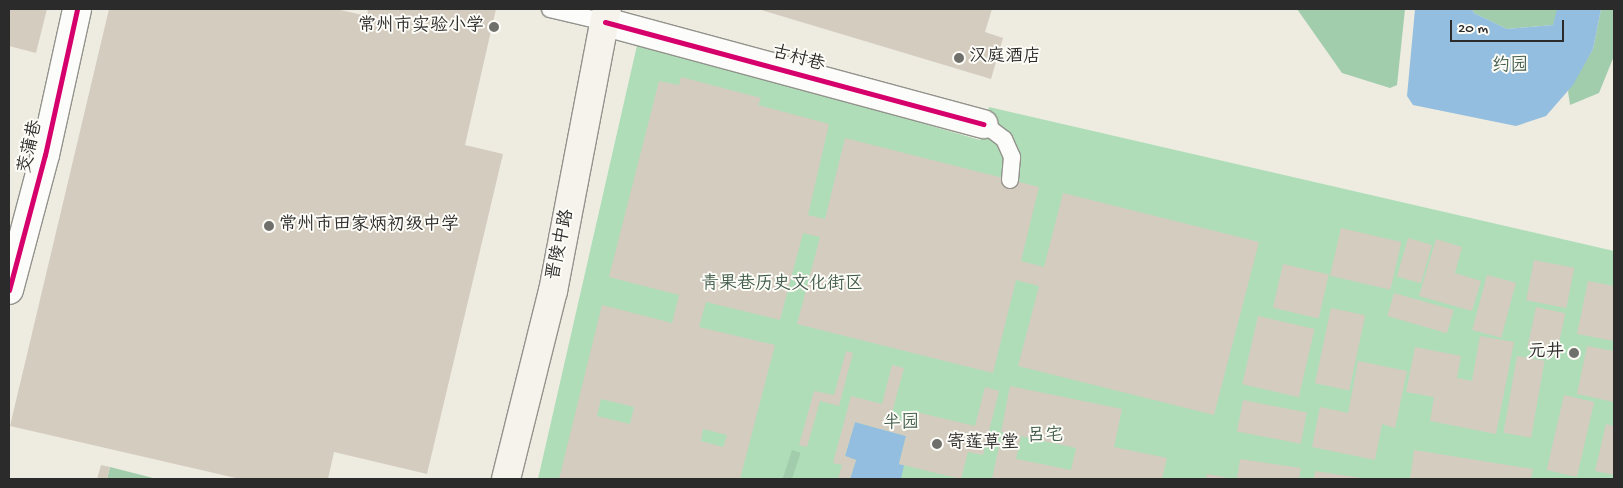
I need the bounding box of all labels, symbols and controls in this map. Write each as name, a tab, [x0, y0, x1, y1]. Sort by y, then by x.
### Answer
scale bar	[1453, 10, 1567, 42]
place label: 常州市实验小学	[358, 16, 484, 38]
text: 20 m	[1458, 20, 1488, 38]
marker: 常州市实验小学	[488, 21, 500, 33]
street label: 古村巷	[769, 43, 827, 77]
place label: 汉庭酒店	[969, 47, 1041, 69]
marker: 汉庭酒店	[953, 52, 965, 64]
park label: 约园	[1492, 56, 1528, 78]
street label: 茭蒲巷	[15, 118, 49, 176]
street label: 晋陵中路	[544, 208, 580, 282]
place label: 常州市田家炳初级中学	[279, 215, 459, 237]
marker: 常州市田家炳初级中学	[263, 220, 275, 232]
park label: 青果巷历史文化街区	[701, 274, 863, 296]
place label: 元井	[1528, 342, 1564, 364]
marker: 元井	[1568, 347, 1580, 359]
park label: 半园	[883, 413, 919, 435]
park label: 吕宅	[1027, 426, 1063, 448]
place label: 寄莲草堂	[947, 433, 1019, 455]
marker: 寄莲草堂	[931, 438, 943, 450]

